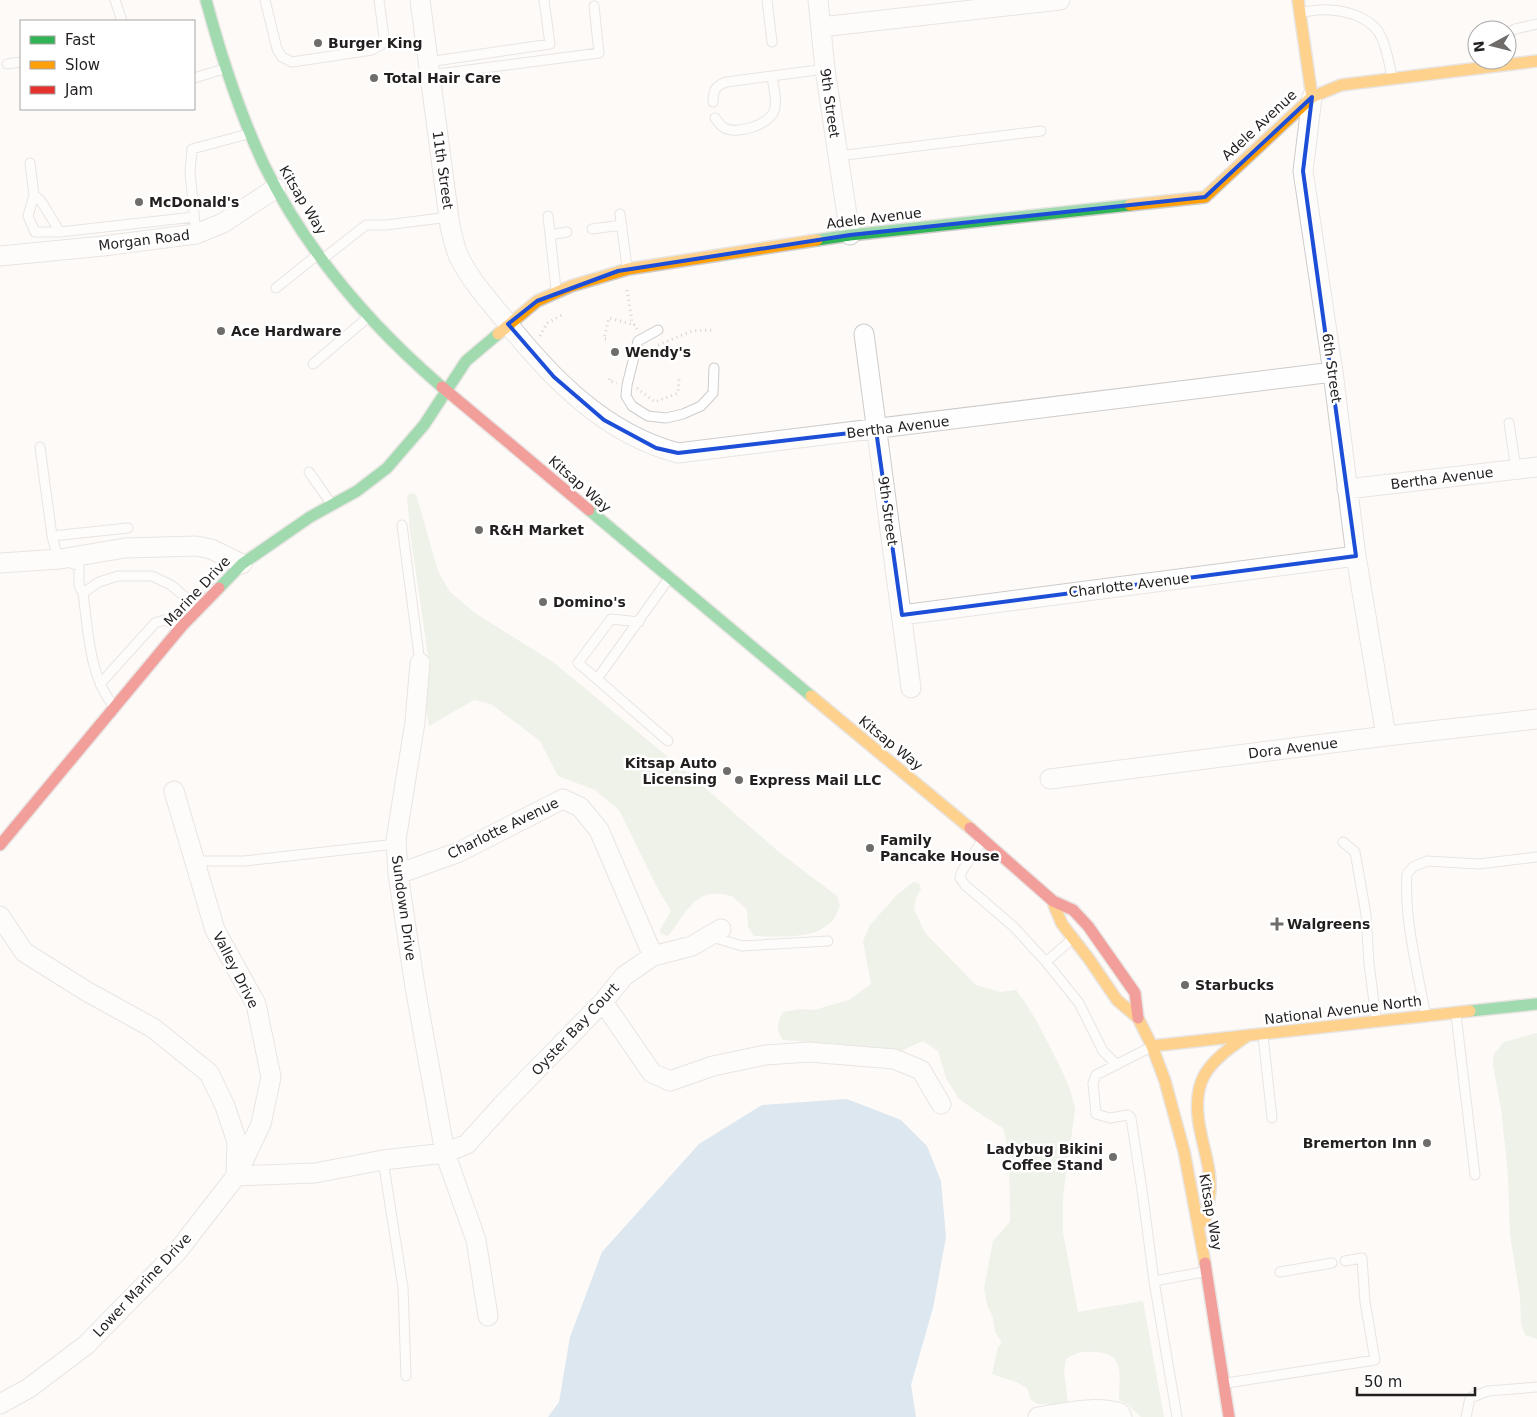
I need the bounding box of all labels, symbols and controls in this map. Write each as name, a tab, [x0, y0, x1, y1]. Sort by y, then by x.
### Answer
legend	[20, 20, 195, 110]
north arrow	[1467, 20, 1517, 70]
text: Fast	[65, 31, 95, 49]
place label: Burger King	[328, 35, 422, 51]
marker: Burger King	[312, 37, 324, 49]
text: N	[1470, 40, 1488, 53]
text: Slow	[65, 56, 100, 74]
street label: 9th Street	[817, 67, 843, 139]
place label: Total Hair Care	[384, 70, 501, 86]
marker: Total Hair Care	[368, 72, 380, 84]
text: Jam	[64, 81, 93, 99]
street label: Adele Avenue	[1219, 86, 1299, 164]
street label: 11th Street	[430, 130, 457, 211]
street label: Kitsap Way	[276, 163, 330, 237]
place label: McDonald's	[149, 194, 239, 210]
marker: McDonald's	[133, 196, 145, 208]
street label: Adele Avenue	[825, 204, 923, 232]
street label: Morgan Road	[97, 226, 191, 254]
place label: Ace Hardware	[231, 323, 341, 339]
marker: Ace Hardware	[215, 325, 227, 337]
street label: 6th Street	[1319, 332, 1345, 404]
place label: Wendy's	[625, 344, 691, 360]
marker: Wendy's	[609, 346, 621, 358]
street label: Bertha Avenue	[846, 413, 950, 441]
street label: Kitsap Way	[545, 453, 615, 515]
street label: Bertha Avenue	[1390, 464, 1494, 492]
street label: 9th Street	[875, 475, 901, 547]
place label: R&H Market	[489, 522, 584, 538]
marker: R&H Market	[473, 524, 485, 536]
street label: Marine Drive	[161, 553, 233, 629]
street label: Charlotte Avenue	[1068, 570, 1190, 600]
place label: Domino's	[553, 594, 626, 610]
marker: Domino's	[537, 596, 549, 608]
street label: Kitsap Way	[856, 712, 926, 774]
street label: Dora Avenue	[1247, 735, 1339, 761]
place label: Kitsap Auto Licensing	[625, 755, 717, 787]
marker: Kitsap Auto Licensing	[721, 765, 733, 777]
place label: Express Mail LLC	[749, 772, 882, 788]
marker: Express Mail LLC	[733, 774, 745, 786]
street label: Charlotte Avenue	[445, 794, 561, 862]
place label: Family Pancake House	[880, 832, 999, 864]
marker: Family Pancake House	[864, 842, 876, 854]
street label: Sundown Drive	[389, 854, 419, 962]
place label: Walgreens	[1287, 916, 1370, 932]
marker: Walgreens	[1271, 918, 1283, 930]
street label: Valley Drive	[210, 929, 262, 1011]
place label: Starbucks	[1195, 977, 1274, 993]
street label: Oyster Bay Court	[528, 979, 622, 1078]
marker: Starbucks	[1179, 979, 1191, 991]
street label: National Avenue North	[1263, 992, 1423, 1028]
place label: Bremerton Inn	[1303, 1135, 1417, 1151]
marker: Bremerton Inn	[1421, 1137, 1433, 1149]
place label: Ladybug Bikini Coffee Stand	[986, 1141, 1103, 1173]
marker: Ladybug Bikini Coffee Stand	[1107, 1151, 1119, 1163]
street label: Kitsap Way	[1196, 1172, 1226, 1252]
street label: Lower Marine Drive	[90, 1230, 194, 1340]
scale bar	[1357, 1364, 1474, 1396]
text: 50 m	[1364, 1373, 1402, 1391]

